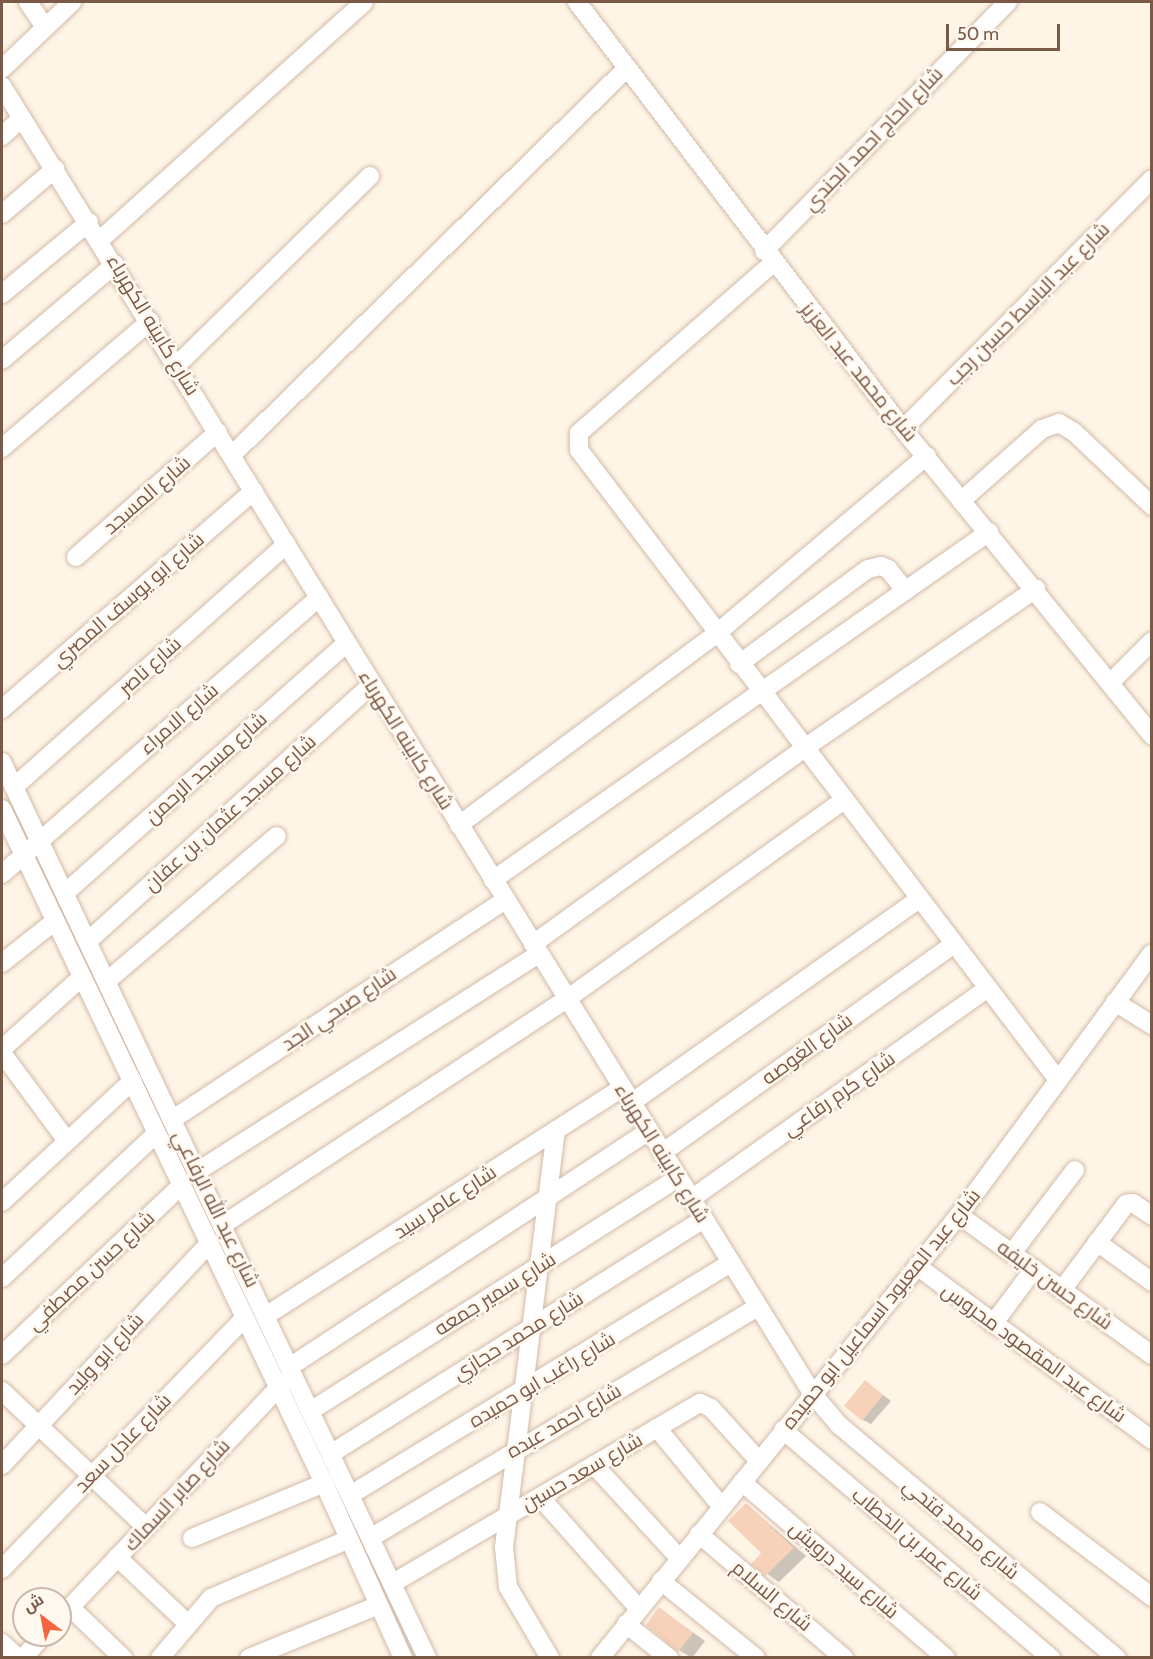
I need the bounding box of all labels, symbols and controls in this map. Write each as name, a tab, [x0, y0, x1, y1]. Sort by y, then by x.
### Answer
scale bar	[949, 12, 1063, 50]
text: 50 m	[957, 23, 999, 45]
street label: شارع الحاج احمد الجندي	[798, 62, 948, 216]
street label: شارع عبد الباسط حسين رجب	[941, 217, 1115, 391]
street label: شارع كابينه الكهرباء	[101, 250, 205, 400]
street label: شارع محمد عبد العزيز	[795, 297, 923, 447]
street label: شارع المسجد	[99, 451, 195, 539]
street label: شارع ابو يوسف المصري	[47, 527, 209, 673]
street label: شارع ناصر	[114, 632, 186, 700]
street label: شارع كابينه الكهرباء	[353, 666, 459, 814]
street label: شارع الامراء	[135, 678, 223, 760]
street label: شارع مسجد الرحمن	[140, 707, 272, 829]
street label: شارع مسجد عثمان بن عفان	[139, 729, 321, 897]
street label: شارع صبحي الجد	[277, 962, 401, 1056]
street label: شارع الغوصه	[757, 1008, 857, 1090]
street label: شارع كرم رفاعي	[778, 1046, 900, 1142]
street label: شارع كابينه الكهرباء	[609, 1079, 715, 1227]
street label: شارع عبد الله الرفاعي	[168, 1127, 264, 1291]
street label: شارع عامر سيد	[389, 1160, 501, 1244]
street label: شارع عبد المعبود اسماعيل ابو حميده	[777, 1184, 985, 1434]
street label: شارع حسن مصطفي	[22, 1206, 160, 1336]
street label: شارع حسن خليفه	[992, 1235, 1118, 1335]
street label: شارع سمير جمعه	[430, 1247, 560, 1341]
street label: شارع عبد المقصود محروس	[937, 1278, 1131, 1428]
street label: شارع محمد حجازي	[448, 1286, 588, 1386]
street label: شارع ابو وليد	[61, 1308, 149, 1400]
street label: شارع راغب ابو حميده	[465, 1327, 619, 1433]
street label: شارع احمد عبده	[502, 1378, 626, 1464]
street label: شارع عادل سعد	[70, 1388, 176, 1498]
street label: شارع سعد حسين	[517, 1428, 647, 1516]
street label: شارع صابر السماك	[119, 1434, 235, 1556]
street label: شارع محمد فتحي	[898, 1473, 1024, 1585]
street label: شارع عمر بن الخطاب	[847, 1483, 987, 1605]
street label: شارع سيد درويش	[784, 1516, 904, 1624]
street label: شارع السلام	[727, 1556, 817, 1636]
north arrow	[12, 1587, 72, 1647]
text: ش	[20, 1590, 47, 1617]

